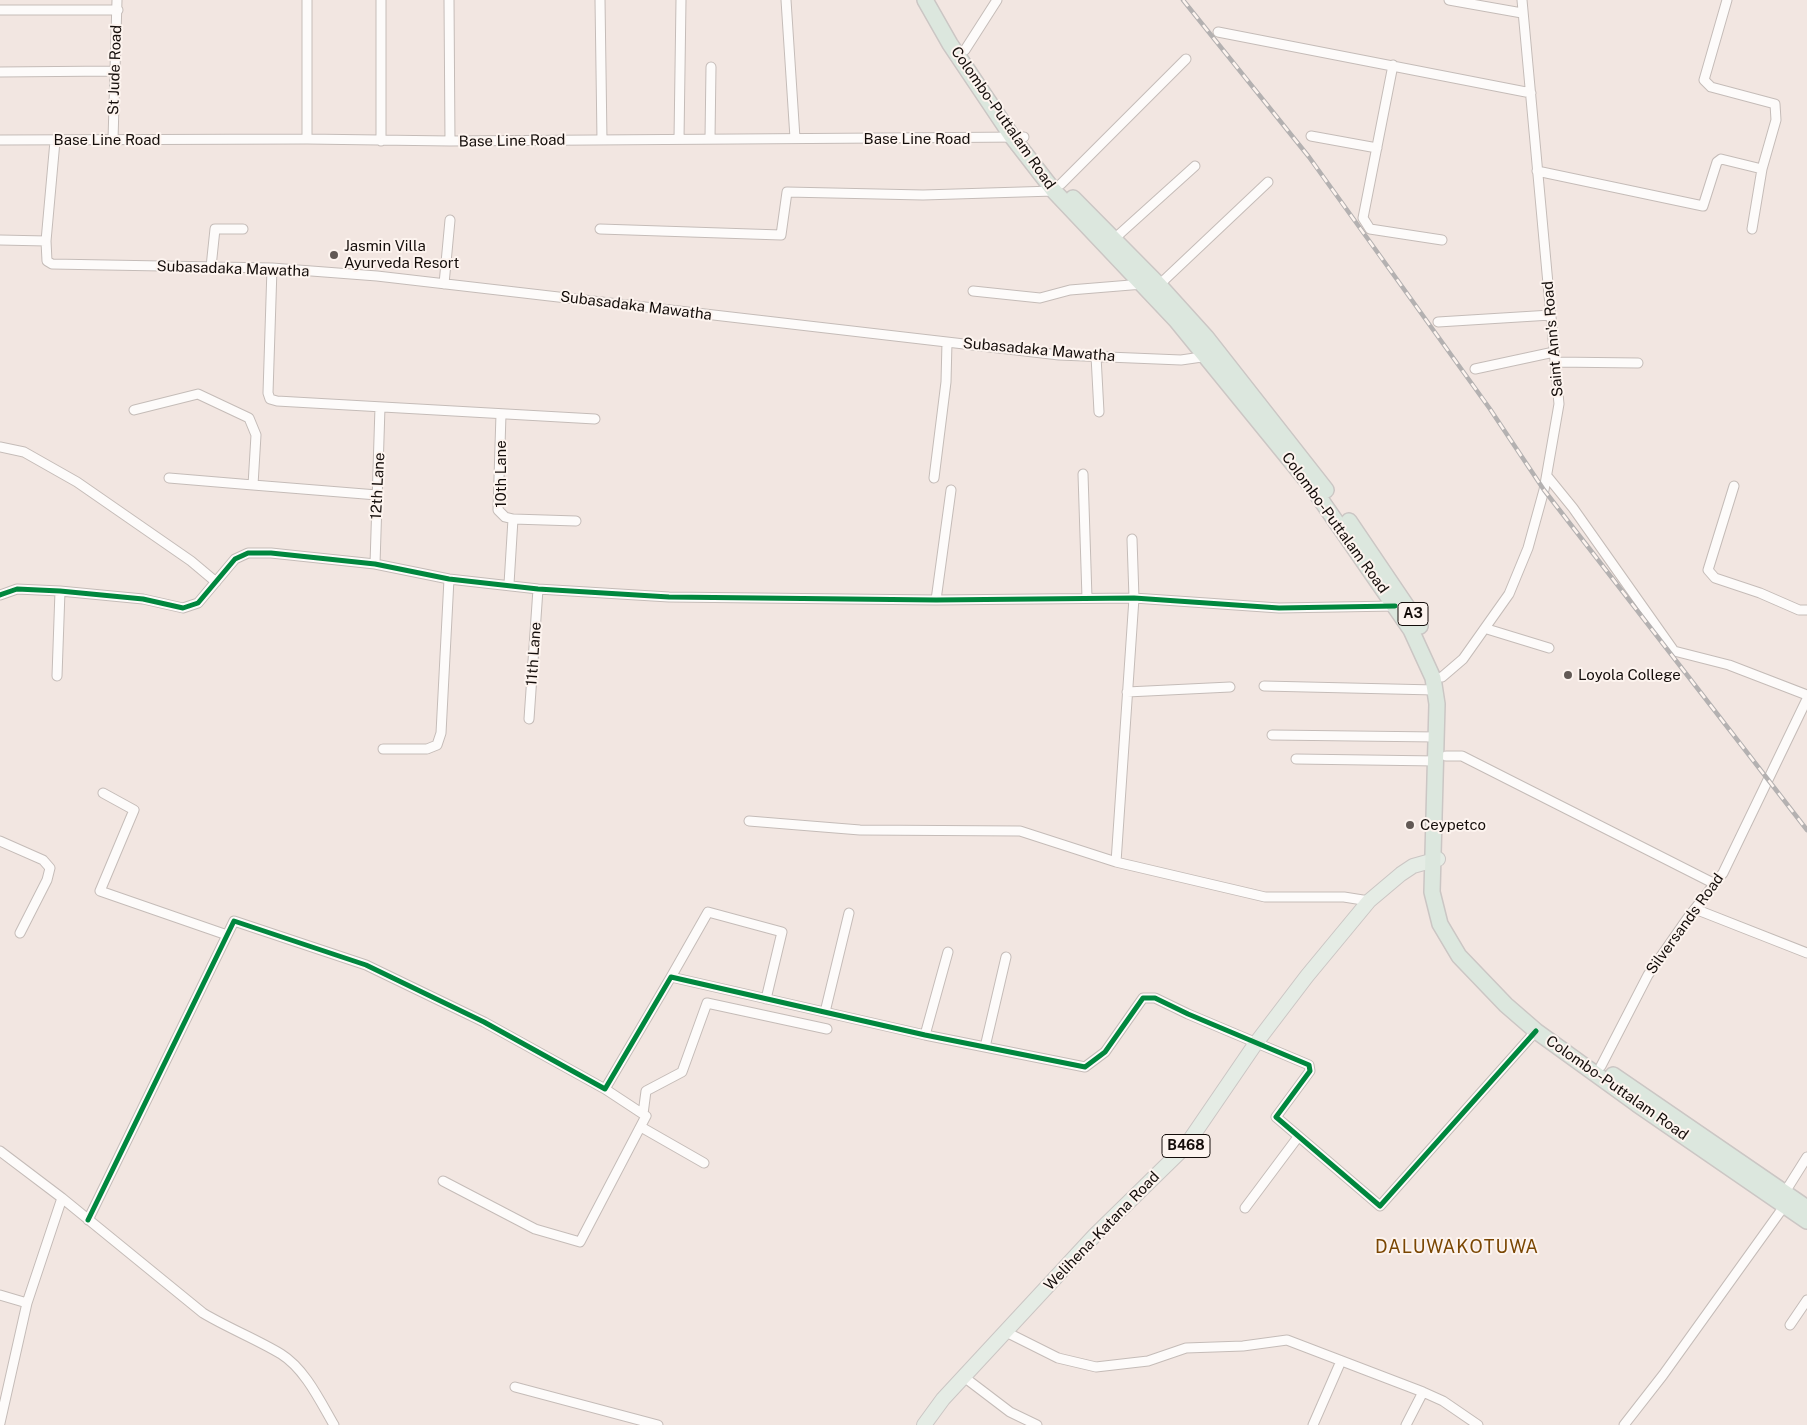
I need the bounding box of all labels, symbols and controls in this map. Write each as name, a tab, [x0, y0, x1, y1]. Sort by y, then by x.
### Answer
street label: St Jude Road	[104, 25, 126, 115]
street label: Colombo-Puttalam Road	[947, 43, 1059, 193]
street label: Base Line Road	[864, 130, 970, 148]
street label: Base Line Road	[54, 131, 160, 149]
street label: Base Line Road	[458, 131, 566, 151]
place label: Jasmin Villa Ayurveda Resort	[344, 237, 459, 272]
marker: Jasmin Villa Ayurveda Resort	[328, 249, 340, 261]
street label: Subasadaka Mawatha	[156, 257, 310, 281]
street label: Saint Ann's Road	[1539, 280, 1567, 398]
street label: Subasadaka Mawatha	[559, 288, 713, 324]
street label: Subasadaka Mawatha	[962, 334, 1116, 366]
street label: 10th Lane	[492, 440, 510, 508]
street label: Colombo-Puttalam Road	[1278, 449, 1392, 597]
street label: 12th Lane	[367, 452, 389, 520]
road number: A3	[1398, 602, 1428, 626]
street label: 11th Lane	[523, 621, 545, 687]
place label: Loyola College	[1578, 666, 1681, 684]
marker: Loyola College	[1562, 669, 1574, 681]
place label: Ceypetco	[1420, 816, 1486, 834]
marker: Ceypetco	[1404, 819, 1416, 831]
street label: Silversands Road	[1642, 870, 1728, 978]
street label: Colombo-Puttalam Road	[1542, 1032, 1692, 1144]
road number: B468	[1162, 1134, 1210, 1158]
street label: Welihena-Katana Road	[1041, 1168, 1163, 1294]
district label: DALUWAKOTUWA	[1373, 1236, 1541, 1258]

